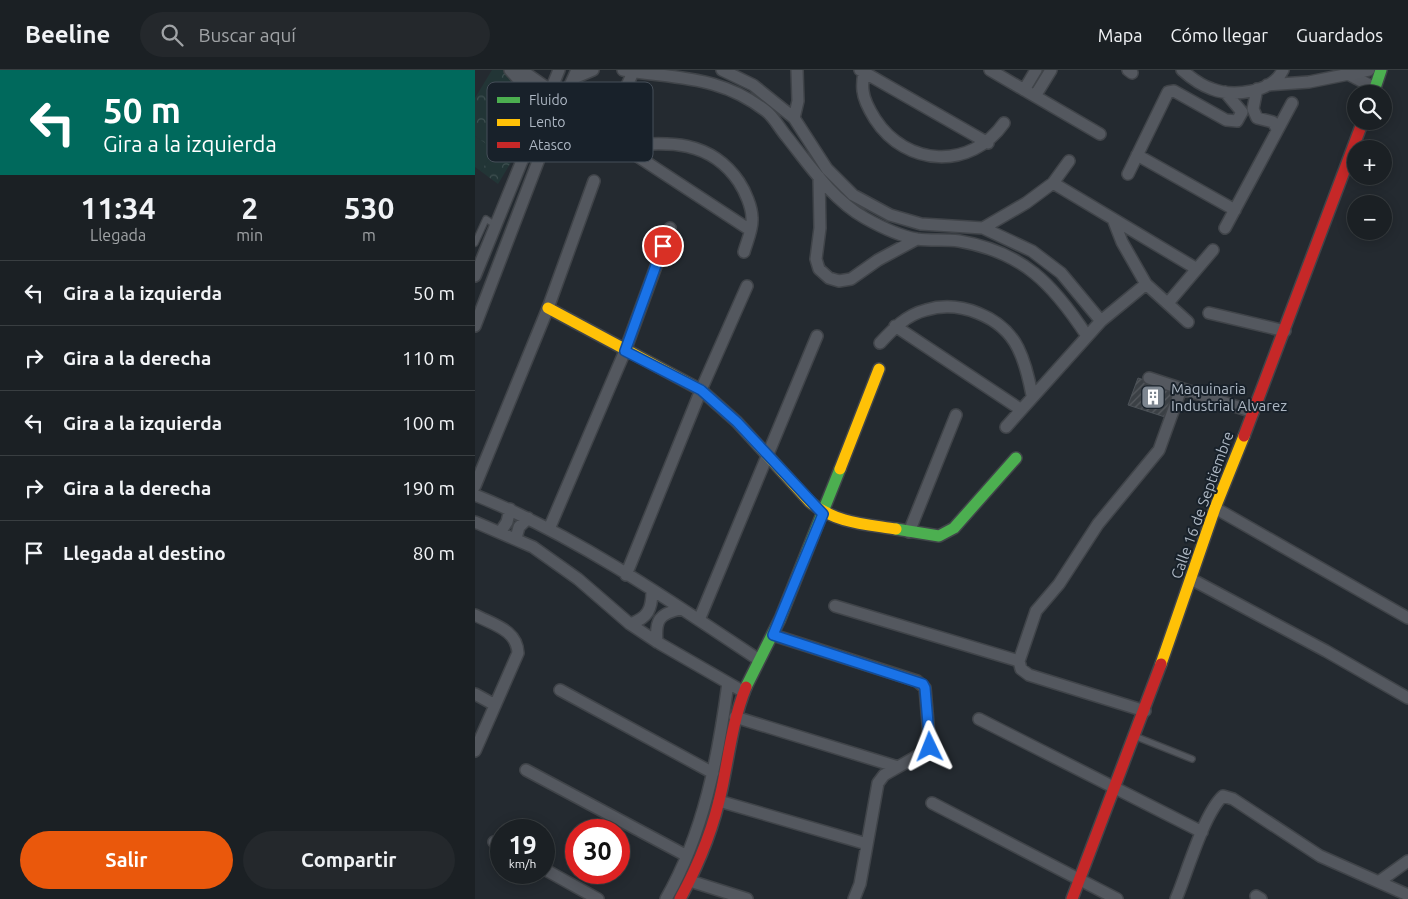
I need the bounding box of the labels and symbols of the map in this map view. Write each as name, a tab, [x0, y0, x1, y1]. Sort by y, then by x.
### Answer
legend	[487, 82, 653, 162]
text: Fluido	[529, 92, 568, 108]
text: Lento	[529, 114, 566, 130]
text: Atasco	[529, 137, 572, 153]
pin	[642, 225, 684, 267]
place label: Maquinaria Industrial Alvarez	[1171, 380, 1287, 414]
building icon: Maquinaria Industrial Alvarez	[1140, 384, 1166, 410]
street label: Calle 16 de Septiembre	[1167, 429, 1237, 581]
position arrow	[903, 720, 955, 772]
speed limit sign: 30	[565, 819, 630, 884]

